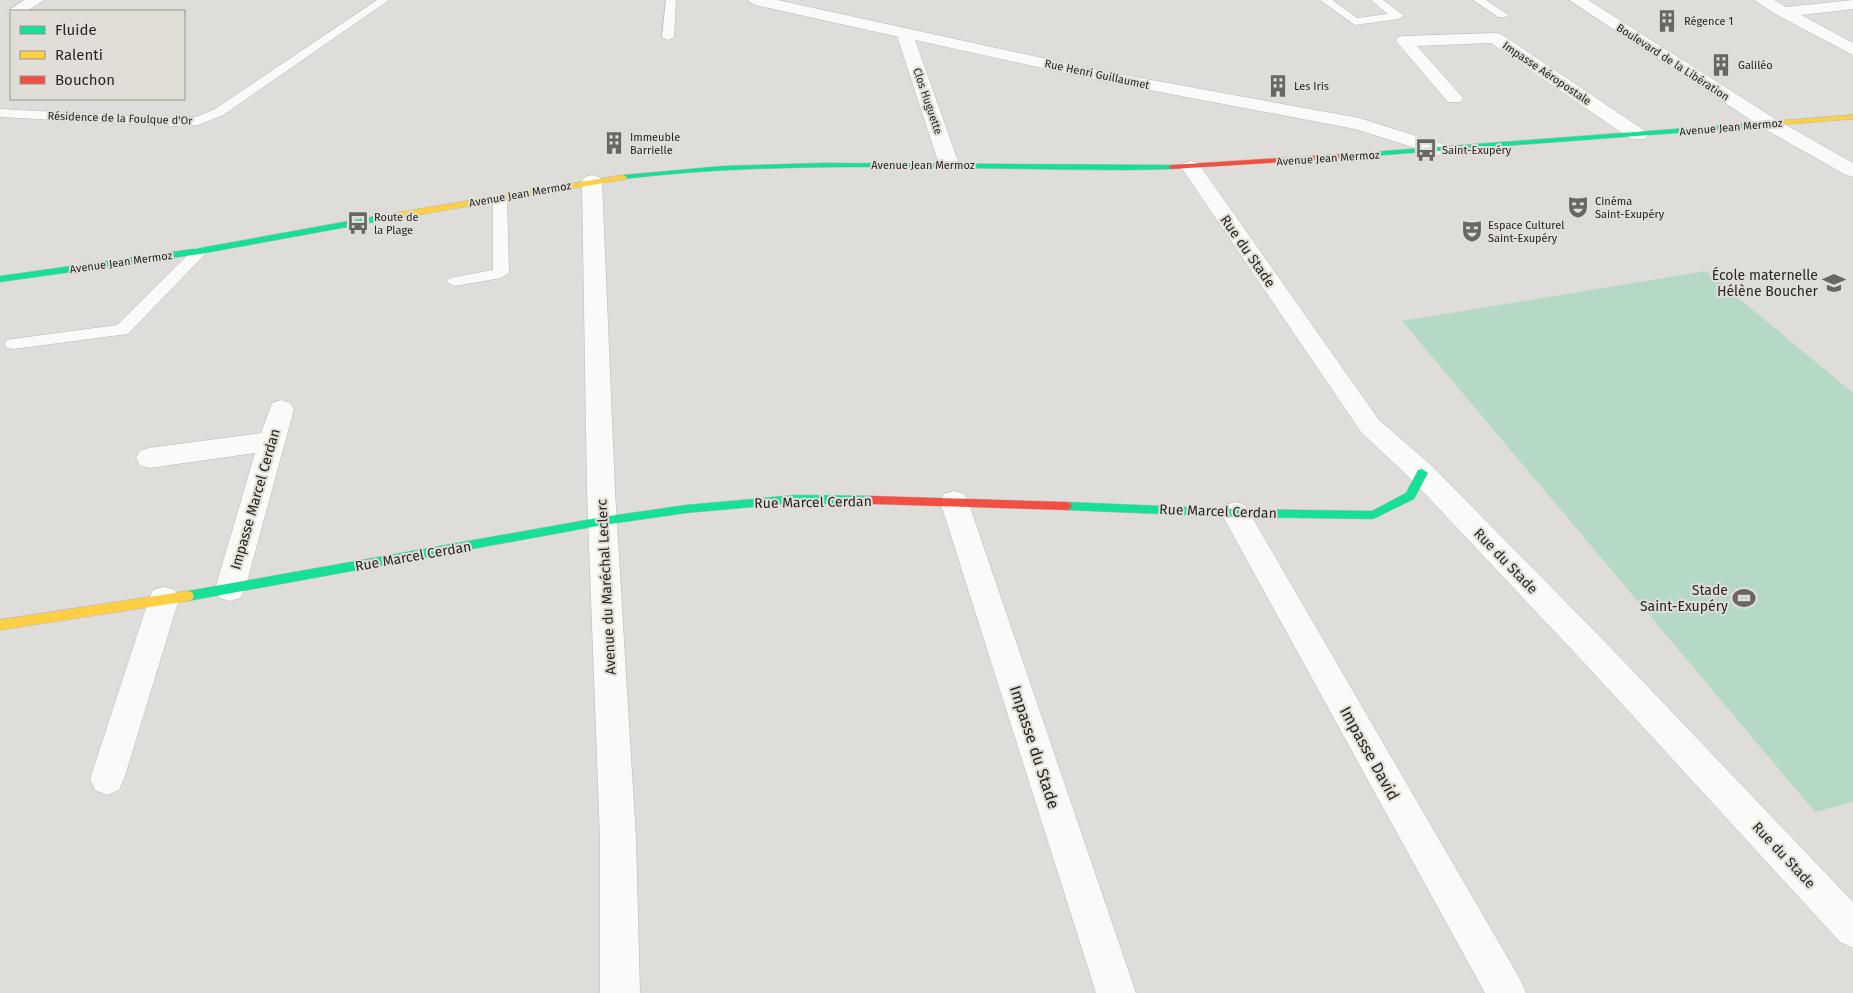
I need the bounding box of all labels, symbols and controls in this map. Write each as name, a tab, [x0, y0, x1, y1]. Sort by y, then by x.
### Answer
building icon: Régence 1	[1654, 8, 1680, 34]
legend	[10, 10, 185, 100]
place label: Régence 1	[1684, 15, 1733, 28]
text: Fluide	[55, 21, 97, 39]
street label: Boulevard de la Libération	[1614, 21, 1732, 104]
street label: Impasse Aéropostale	[1500, 39, 1593, 108]
text: Ralenti	[55, 46, 103, 64]
building icon: Galiléo	[1708, 52, 1734, 78]
street label: Rue Henri Guillaumet	[1043, 57, 1150, 92]
place label: Galiléo	[1738, 59, 1773, 72]
street label: Clos Huguette	[910, 66, 945, 136]
text: Bouchon	[55, 71, 115, 89]
building icon: Les Iris	[1265, 73, 1291, 99]
place label: Les Iris	[1294, 80, 1329, 93]
street label: Résidence de la Foulque d'Or	[47, 109, 193, 128]
street label: Avenue Jean Mermoz	[1679, 117, 1783, 138]
building icon: Immeuble Barrielle	[601, 130, 627, 156]
place label: Immeuble Barrielle	[630, 131, 680, 157]
bus stop icon: Saint-Exupéry	[1413, 137, 1439, 163]
place label: Saint-Exupéry	[1442, 144, 1512, 157]
street label: Avenue Jean Mermoz	[1276, 148, 1380, 169]
street label: Avenue Jean Mermoz	[871, 159, 975, 172]
street label: Avenue Jean Mermoz	[468, 179, 572, 210]
theatre icon: Cinéma Saint-Exupéry	[1565, 194, 1591, 220]
place label: Cinéma Saint-Exupéry	[1595, 195, 1665, 221]
bus stop icon: Route de la Plage	[345, 210, 371, 236]
place label: Route de la Plage	[374, 211, 419, 237]
street label: Rue du Stade	[1216, 212, 1279, 291]
theatre icon: Espace Culturel Saint-Exupéry	[1459, 218, 1485, 244]
place label: Espace Culturel Saint-Exupéry	[1488, 219, 1564, 245]
street label: Avenue Jean Mermoz	[69, 249, 173, 276]
place label: École maternelle Hélène Boucher	[1712, 266, 1819, 300]
school or university icon: École maternelle Hélène Boucher	[1821, 270, 1847, 296]
street label: Impasse Marcel Cerdan	[227, 427, 284, 572]
street label: Rue Marcel Cerdan	[754, 493, 872, 512]
street label: Avenue du Maréchal Leclerc	[593, 498, 620, 675]
street label: Rue Marcel Cerdan	[1159, 501, 1277, 522]
street label: Rue du Stade	[1470, 525, 1541, 598]
street label: Rue Marcel Cerdan	[354, 538, 473, 575]
place label: Stade Saint-Exupéry	[1640, 582, 1728, 615]
sports icon: Stade Saint-Exupéry	[1731, 585, 1757, 611]
street label: Impasse du Stade	[1006, 683, 1063, 811]
street label: Impasse David	[1336, 703, 1403, 804]
street label: Rue du Stade	[1749, 819, 1819, 892]

